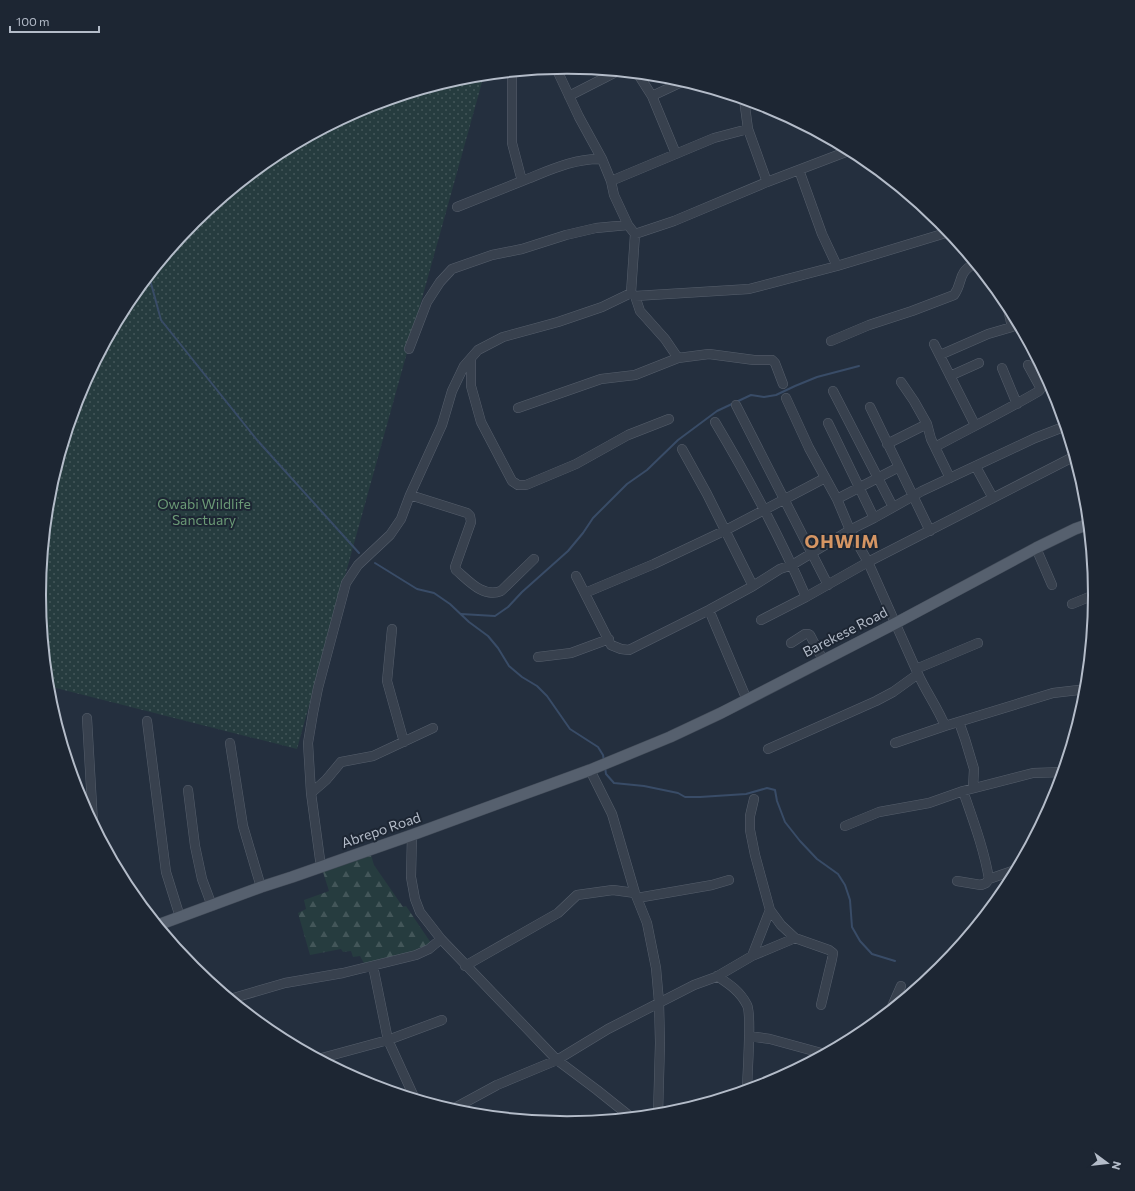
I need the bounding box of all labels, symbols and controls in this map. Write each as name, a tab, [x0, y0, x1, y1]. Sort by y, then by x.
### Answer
scale bar	[10, 8, 99, 34]
text: 100 m	[16, 14, 50, 28]
park label: Owabi Wildlife Sanctuary	[157, 495, 251, 528]
district label: OHWIM	[804, 530, 880, 552]
street label: Barekese Road	[800, 603, 890, 660]
street label: Abrepo Road	[339, 808, 423, 851]
north arrow	[1087, 1143, 1127, 1183]
text: N	[1110, 1160, 1124, 1171]

